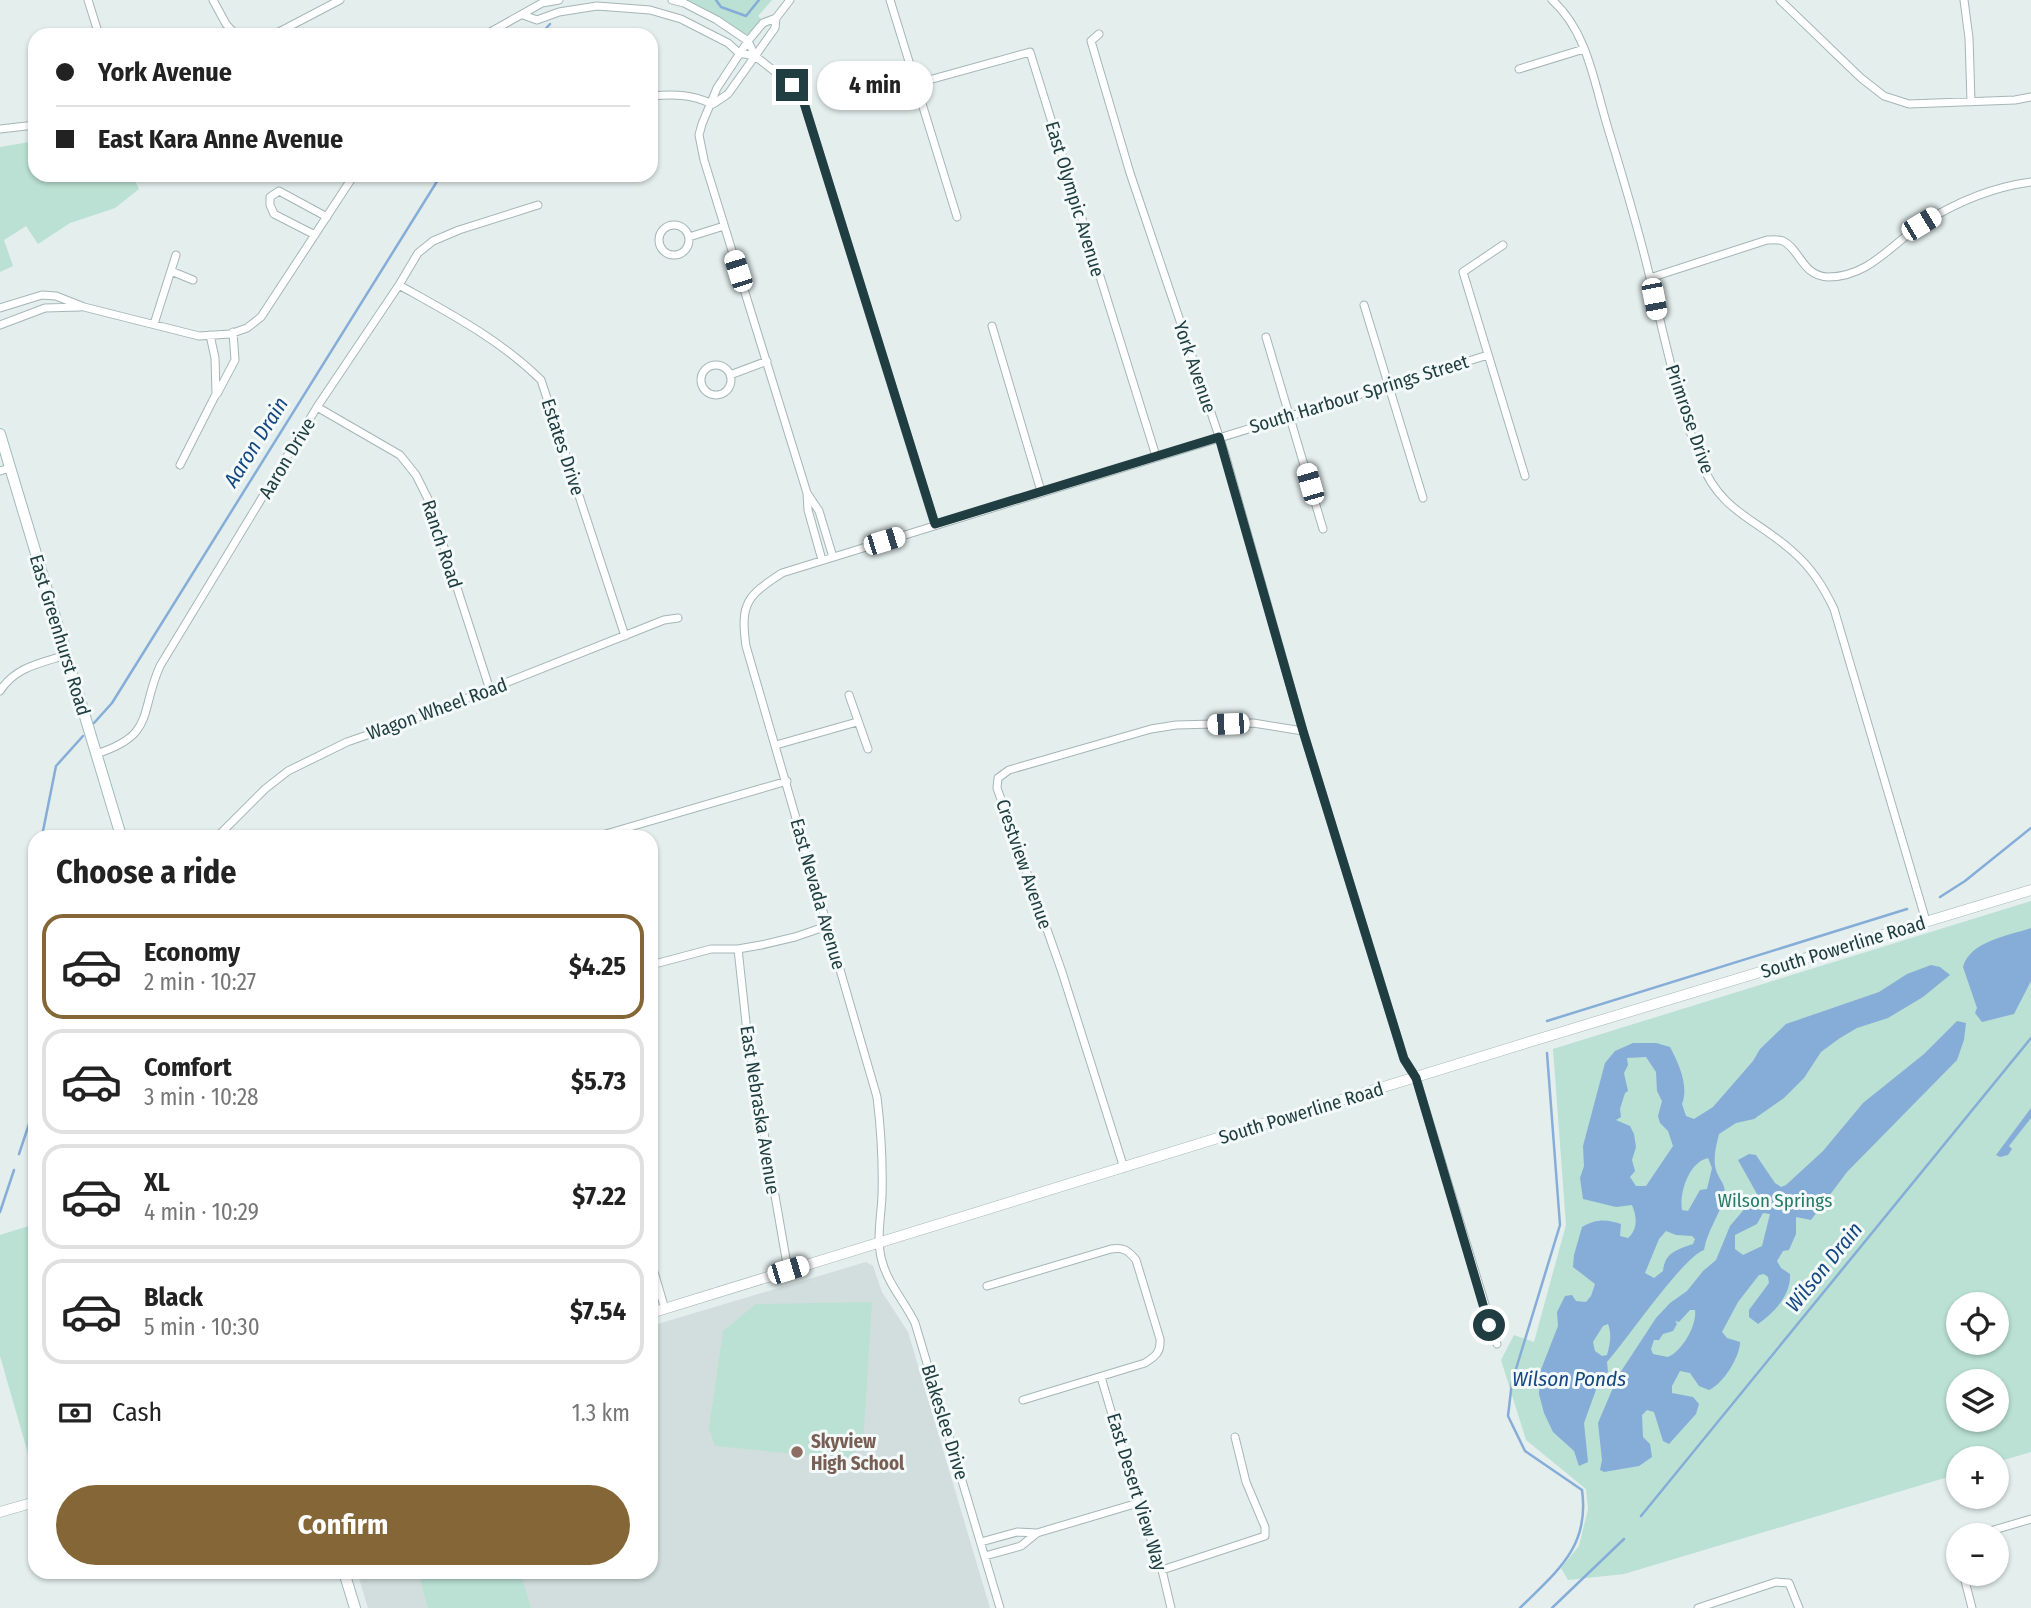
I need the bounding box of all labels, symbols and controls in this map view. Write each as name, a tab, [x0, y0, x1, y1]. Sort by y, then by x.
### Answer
text: York Avenue	[98, 57, 232, 88]
callout: 4 min	[816, 60, 932, 110]
route end	[776, 69, 808, 101]
text: 4 min	[849, 71, 901, 99]
street label: East Olympic Avenue	[1040, 119, 1110, 279]
text: East Kara Anne Avenue	[98, 124, 343, 155]
car	[1898, 204, 1945, 244]
car	[722, 248, 755, 294]
car	[1640, 276, 1669, 322]
street label: York Avenue	[1169, 318, 1221, 416]
street label: South Harbour Springs Street	[1247, 349, 1472, 438]
street label: Primrose Drive	[1661, 361, 1719, 477]
water label: Aaron Drain	[218, 392, 294, 493]
street label: Estates Drive	[537, 396, 589, 498]
street label: Aaron Drive	[254, 413, 320, 503]
car	[1295, 461, 1326, 507]
street label: Ranch Road	[417, 497, 467, 591]
car	[861, 525, 908, 557]
street label: East Greenhurst Road	[25, 552, 95, 718]
street label: Wagon Wheel Road	[364, 673, 510, 745]
car	[1207, 713, 1250, 735]
street label: Crestview Avenue	[991, 796, 1057, 932]
street label: East Nevada Avenue	[785, 816, 851, 972]
text: Choose a ride	[56, 853, 237, 891]
street label: South Powerline Road	[1758, 911, 1928, 983]
icon: car	[60, 935, 123, 998]
text: Economy	[144, 937, 240, 968]
text: $4.25	[569, 951, 626, 982]
text: 2 min · 10:27	[144, 968, 256, 996]
street label: East Nebraska Avenue	[735, 1024, 785, 1196]
icon: car	[60, 1050, 123, 1113]
text: Comfort	[144, 1052, 232, 1083]
text: $5.73	[571, 1066, 626, 1097]
street label: South Powerline Road	[1216, 1077, 1386, 1149]
text: 3 min · 10:28	[144, 1083, 259, 1111]
icon: car	[60, 1165, 123, 1228]
text: XL	[144, 1167, 170, 1198]
text: $7.22	[572, 1181, 626, 1212]
park label: Wilson Springs	[1718, 1189, 1832, 1212]
text: 4 min · 10:29	[144, 1198, 259, 1226]
water label: Wilson Drain	[1780, 1217, 1868, 1317]
car	[765, 1254, 812, 1286]
icon: car	[60, 1280, 123, 1343]
text: Black	[144, 1282, 203, 1313]
map controls	[1946, 1292, 2009, 1586]
button: locate	[1946, 1292, 2009, 1355]
text: $7.54	[570, 1296, 626, 1327]
route start	[1473, 1309, 1505, 1341]
text: 5 min · 10:30	[144, 1313, 260, 1341]
street label: Blakeslee Drive	[917, 1362, 973, 1482]
water label: Wilson Ponds	[1512, 1366, 1626, 1392]
button: layers	[1946, 1369, 2009, 1432]
icon: cash	[56, 1394, 94, 1432]
text: Cash	[112, 1397, 162, 1428]
text: 1.3 km	[572, 1399, 630, 1427]
street label: East Desert View Way	[1102, 1410, 1172, 1574]
place label: Skyview High School	[811, 1430, 905, 1475]
marker: Skyview High School	[789, 1444, 805, 1460]
button: +	[1946, 1446, 2009, 1509]
button: Confirm	[56, 1485, 630, 1565]
button: −	[1946, 1523, 2009, 1586]

